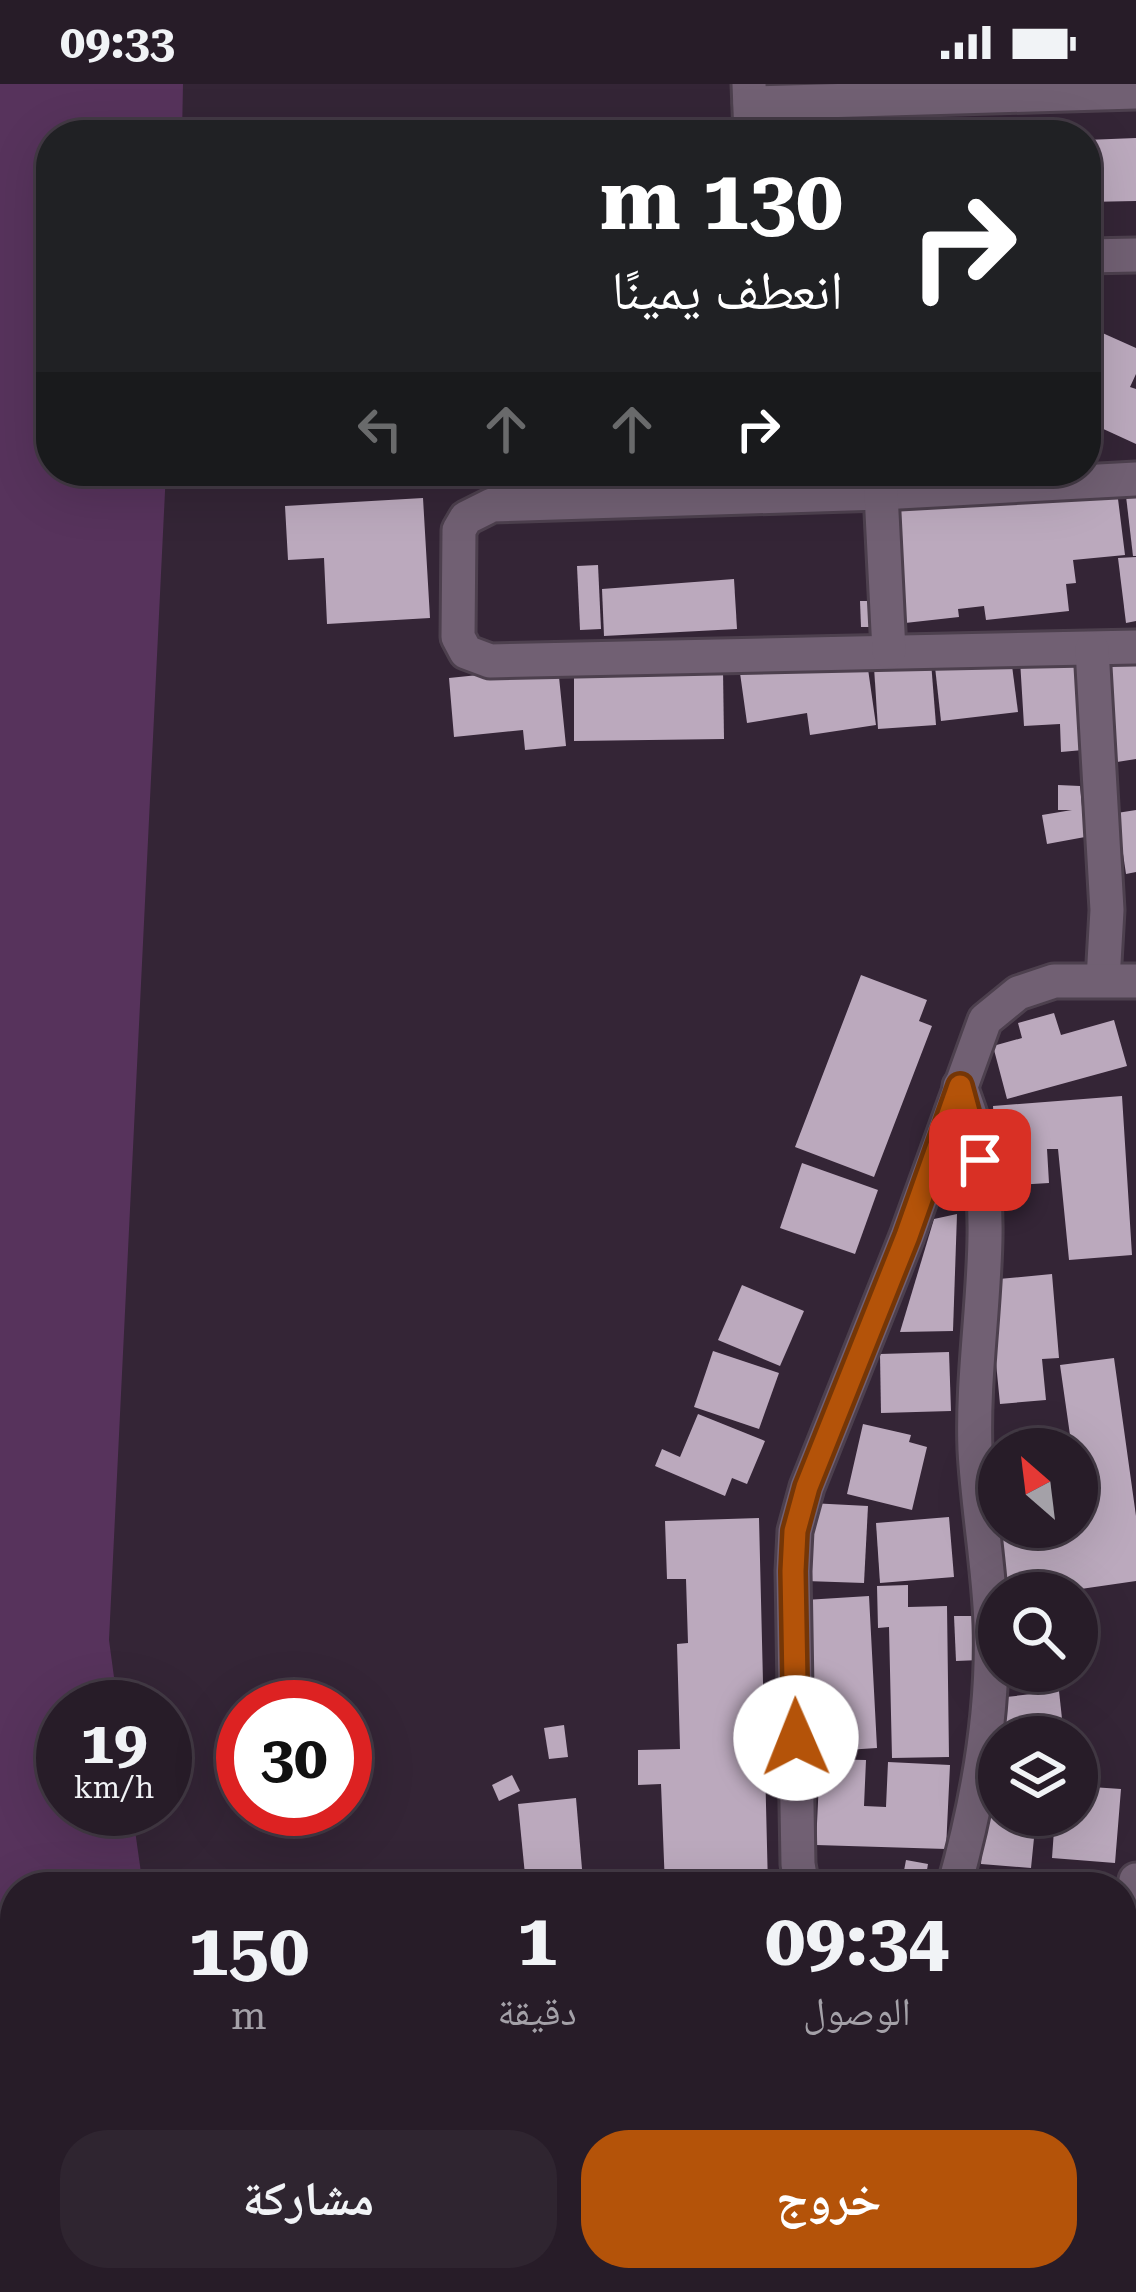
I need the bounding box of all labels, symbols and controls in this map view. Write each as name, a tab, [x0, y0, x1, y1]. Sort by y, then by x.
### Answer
text: 09:33	[60, 16, 175, 69]
text: 130 m	[600, 151, 843, 249]
icon: right	[885, 168, 1041, 324]
text: انعطف يمينًا	[612, 259, 843, 322]
icon: left	[347, 396, 413, 462]
icon: ahead	[473, 396, 539, 462]
icon: ahead	[599, 396, 665, 462]
icon: right	[725, 396, 791, 462]
pin	[929, 1109, 1031, 1211]
icon: arrive	[947, 1127, 1013, 1193]
north arrow	[978, 1428, 1098, 1548]
map controls	[978, 1428, 1098, 1836]
button: search	[978, 1572, 1098, 1692]
position arrow	[733, 1675, 859, 1801]
speed limit sign: 30	[216, 1680, 372, 1836]
text: 19	[80, 1707, 148, 1778]
button: layers	[978, 1716, 1098, 1836]
text: km/h	[74, 1770, 154, 1805]
text: 1	[517, 1898, 557, 1983]
text: 09:34	[765, 1898, 949, 1983]
text: 150	[188, 1908, 309, 1993]
text: دقيقة	[497, 1989, 577, 2035]
text: الوصول	[803, 1989, 911, 2035]
text: m	[231, 1993, 267, 2039]
button: مشاركة	[60, 2130, 557, 2268]
button: خروج	[581, 2130, 1077, 2268]

